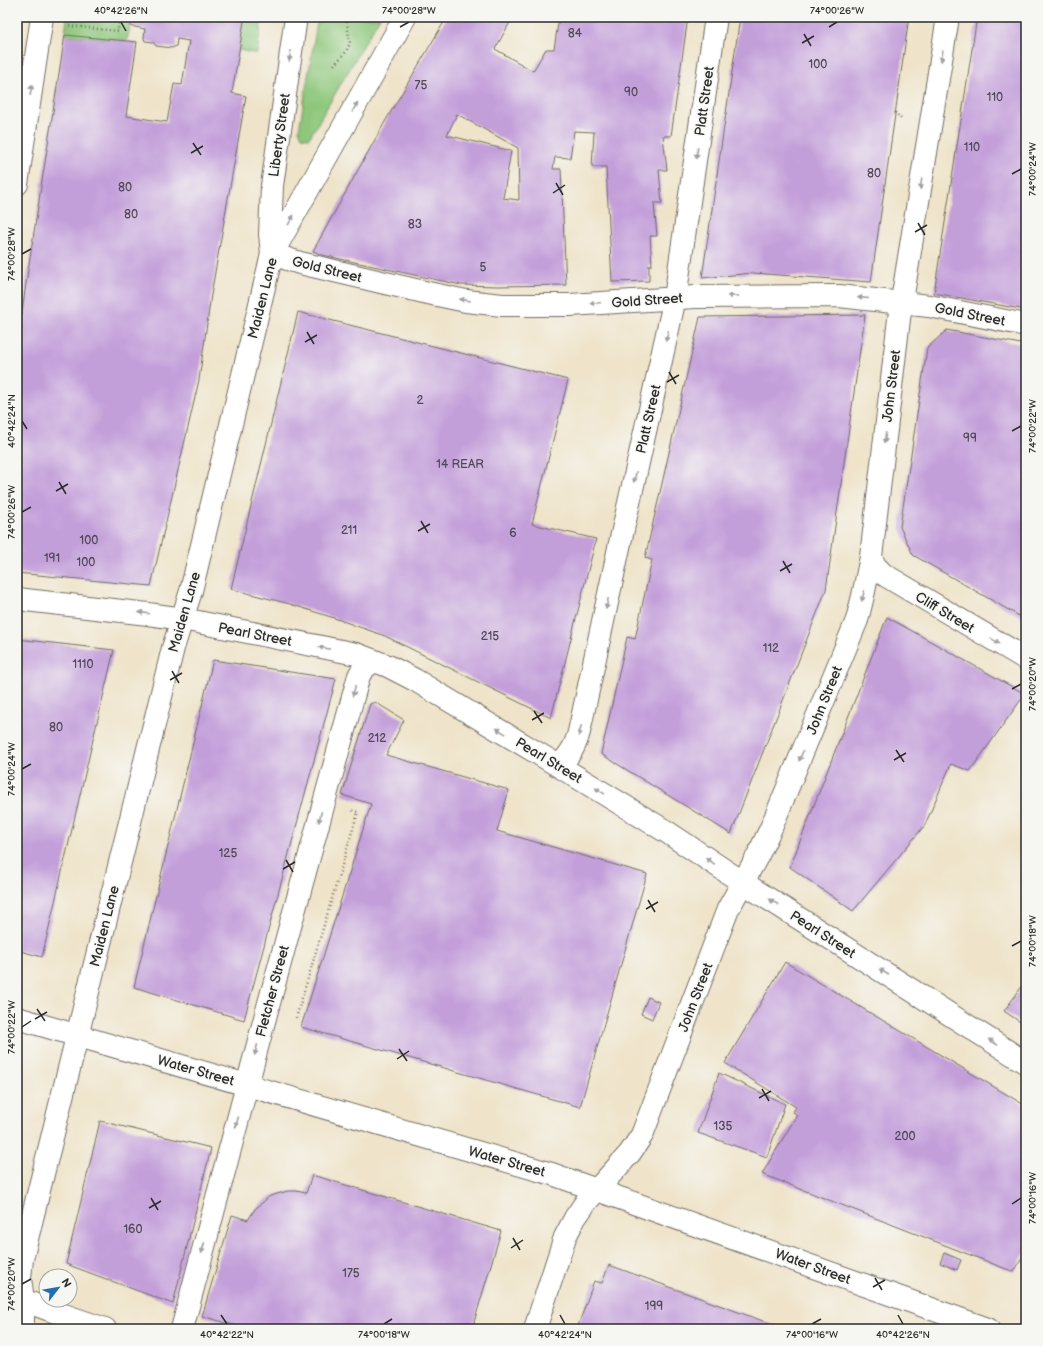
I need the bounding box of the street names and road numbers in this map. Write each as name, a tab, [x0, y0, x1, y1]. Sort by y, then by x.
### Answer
street label: Platt Street	[691, 64, 718, 137]
street label: Liberty Street	[265, 91, 294, 178]
street label: Gold Street	[290, 253, 364, 287]
street label: Maiden Lane	[244, 256, 281, 340]
street label: Gold Street	[611, 289, 684, 311]
street label: Gold Street	[933, 299, 1007, 330]
street label: John Street	[879, 348, 904, 423]
street label: Platt Street	[632, 382, 665, 455]
street label: Maiden Lane	[165, 570, 204, 654]
street label: Cliff Street	[912, 588, 978, 637]
street label: Pearl Street	[217, 619, 294, 650]
street label: John Street	[803, 663, 846, 737]
street label: Pearl Street	[512, 734, 586, 787]
street label: Maiden Lane	[86, 884, 123, 968]
street label: Pearl Street	[787, 907, 859, 962]
street label: Fletcher Street	[252, 943, 293, 1039]
street label: John Street	[675, 960, 717, 1034]
street label: Water Street	[156, 1051, 237, 1090]
street label: Water Street	[467, 1142, 548, 1181]
street label: Water Street	[773, 1245, 854, 1288]

